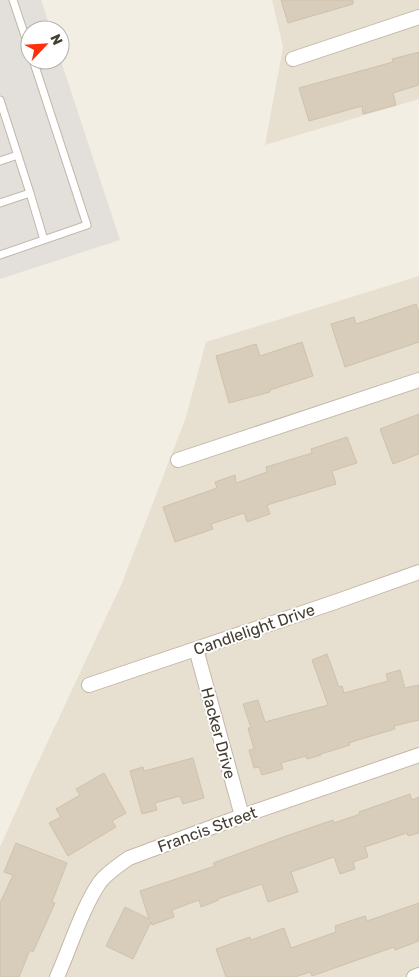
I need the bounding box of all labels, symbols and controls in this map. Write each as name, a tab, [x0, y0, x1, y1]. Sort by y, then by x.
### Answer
north arrow	[20, 20, 70, 70]
text: N	[46, 32, 66, 48]
street label: Candlelight Drive	[191, 600, 317, 659]
street label: Hacker Drive	[197, 685, 240, 781]
street label: Francis Street	[155, 803, 260, 856]

